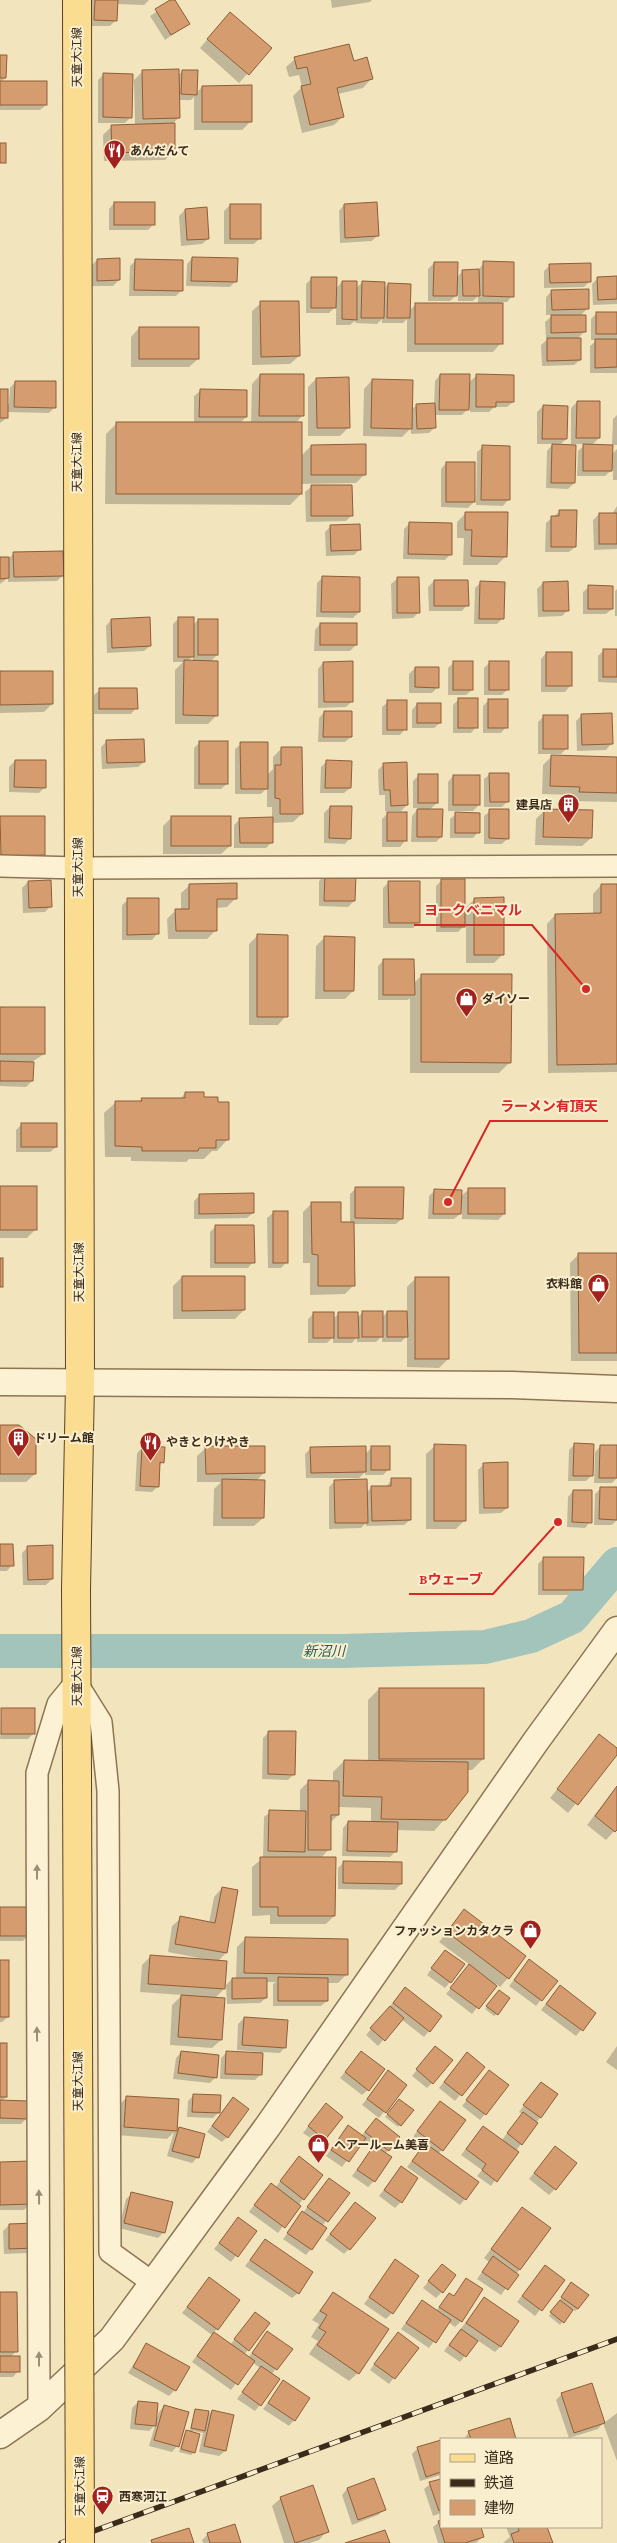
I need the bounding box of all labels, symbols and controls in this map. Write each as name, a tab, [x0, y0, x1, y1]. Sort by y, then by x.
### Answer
street label: 天童大江線	[70, 27, 84, 87]
restaurant icon: あんだんて	[102, 139, 126, 170]
place label: あんだんて	[130, 144, 189, 158]
street label: 天童大江線	[70, 432, 84, 492]
building icon: 建具店	[556, 793, 580, 824]
place label: 建具店	[516, 798, 552, 812]
street label: 天童大江線	[71, 837, 85, 897]
callout: ヨークベニマル	[414, 896, 532, 925]
text: ヨークベニマル	[424, 902, 522, 918]
shop icon: ダイソー	[454, 987, 478, 1018]
place label: ダイソー	[482, 992, 530, 1006]
callout: ラーメン有頂天	[490, 1092, 608, 1121]
text: ラーメン有頂天	[500, 1098, 598, 1114]
street label: 天童大江線	[72, 1242, 86, 1302]
shop icon: 衣料館	[586, 1272, 610, 1303]
place label: 衣料館	[546, 1277, 582, 1291]
building icon: ドリーム館	[6, 1426, 30, 1457]
restaurant icon: やきとりけやき	[138, 1430, 162, 1461]
place label: ドリーム館	[34, 1431, 94, 1445]
place label: やきとりけやき	[166, 1435, 250, 1449]
callout: Bウェーブ	[409, 1565, 493, 1594]
text: Bウェーブ	[419, 1571, 483, 1587]
water label: 新沼川	[303, 1643, 347, 1659]
street label: 天童大江線	[70, 1646, 84, 1706]
one-way arrow	[33, 1864, 41, 1880]
shop icon: ファッションカタクラ	[518, 1919, 542, 1950]
place label: ファッションカタクラ	[394, 1924, 514, 1938]
one-way arrow	[33, 2026, 41, 2042]
street label: 天童大江線	[71, 2051, 85, 2111]
shop icon: ヘアールーム美喜	[306, 2133, 330, 2164]
place label: ヘアールーム美喜	[334, 2138, 429, 2152]
one-way arrow	[35, 2189, 43, 2205]
one-way arrow	[35, 2351, 43, 2367]
legend	[440, 2438, 602, 2528]
text: 道路	[484, 2450, 514, 2466]
street label: 天童大江線	[73, 2456, 87, 2516]
text: 鉄道	[484, 2475, 514, 2491]
station icon: 西寒河江	[91, 2485, 115, 2516]
place label: 西寒河江	[119, 2490, 167, 2504]
text: 建物	[484, 2500, 514, 2516]

